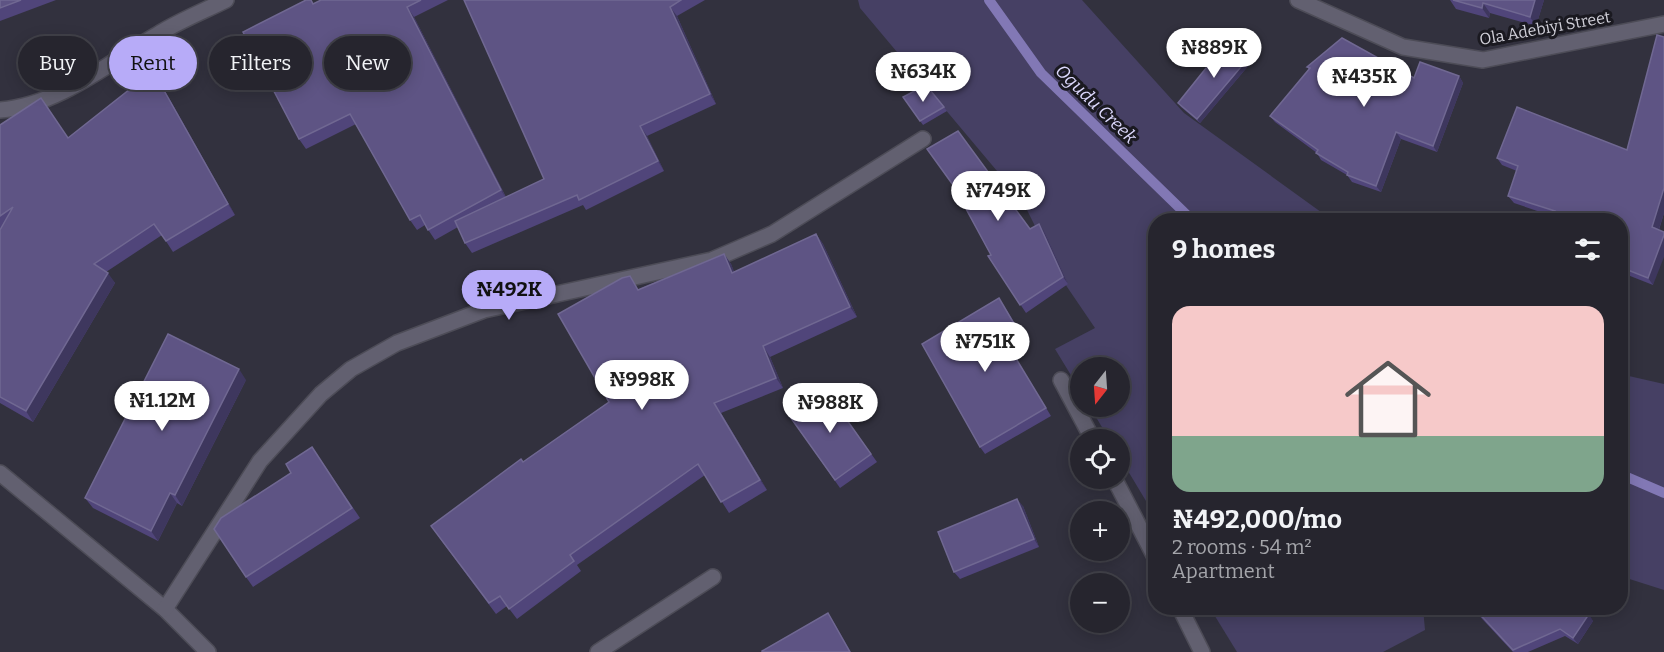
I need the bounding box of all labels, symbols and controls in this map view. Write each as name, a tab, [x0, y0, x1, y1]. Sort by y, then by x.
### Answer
street label: Ola Adebiyi Street	[1478, 7, 1612, 49]
pin: ₦889K	[1172, 28, 1256, 79]
text: ₦889K	[1180, 35, 1248, 59]
chip: Buy	[18, 36, 97, 90]
chip: Rent	[109, 36, 197, 90]
chip: Filters	[209, 36, 312, 90]
chip: New	[324, 36, 411, 90]
pin: ₦634K	[881, 52, 965, 103]
pin: ₦435K	[1322, 57, 1406, 108]
text: ₦634K	[890, 59, 956, 83]
water label: Ogudu Creek	[1051, 60, 1141, 148]
text: ₦435K	[1331, 64, 1397, 88]
pin: ₦749K	[956, 171, 1040, 222]
text: ₦749K	[965, 178, 1031, 202]
icon: filters	[1571, 233, 1604, 266]
text: 9 homes	[1172, 234, 1275, 265]
pin: ₦492K	[467, 270, 551, 321]
text: ₦492K	[476, 277, 542, 301]
pin: ₦751K	[943, 322, 1027, 373]
text: ₦751K	[955, 329, 1015, 353]
icon: home	[1334, 345, 1442, 453]
north arrow	[1070, 357, 1130, 417]
map controls	[1070, 357, 1130, 633]
pin: ₦998K	[600, 360, 684, 411]
text: ₦998K	[609, 367, 675, 391]
pin: ₦1.12M	[113, 381, 211, 432]
pin: ₦988K	[788, 383, 872, 434]
text: ₦1.12M	[128, 388, 196, 412]
text: ₦988K	[797, 390, 863, 414]
button: locate	[1070, 429, 1130, 489]
button: +	[1070, 501, 1130, 561]
text: ₦492,000/mo	[1172, 504, 1342, 535]
text: 2 rooms · 54 m²	[1172, 535, 1312, 559]
text: Apartment	[1172, 559, 1275, 583]
button: −	[1070, 573, 1130, 633]

